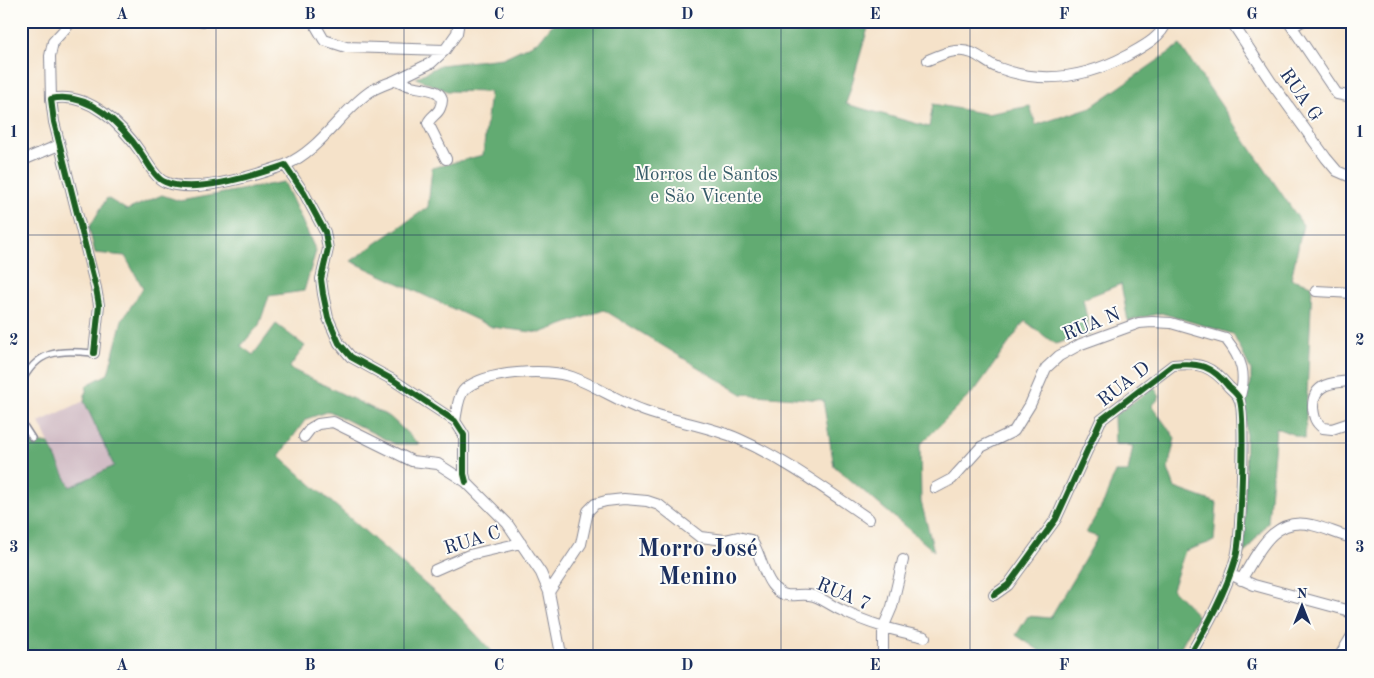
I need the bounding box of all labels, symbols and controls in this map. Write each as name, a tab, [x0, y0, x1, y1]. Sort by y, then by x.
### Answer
text: A	[116, 7, 128, 23]
text: B	[304, 7, 316, 23]
text: C	[494, 7, 504, 23]
text: D	[681, 7, 693, 23]
text: E	[869, 7, 881, 23]
text: F	[1059, 7, 1070, 23]
text: G	[1246, 7, 1258, 23]
street label: RUA G	[1275, 66, 1325, 125]
text: 1	[9, 125, 19, 141]
text: 1	[1355, 125, 1365, 141]
park label: Morros de Santos e São Vicente	[634, 166, 778, 207]
street label: RUA N	[1060, 305, 1124, 345]
text: 2	[9, 333, 19, 349]
text: 2	[1355, 333, 1365, 349]
street label: RUA D	[1095, 359, 1154, 411]
street label: RUA C	[442, 524, 503, 559]
district label: Morro José Menino	[638, 538, 758, 590]
text: 3	[9, 540, 19, 556]
text: 3	[1355, 540, 1365, 556]
street label: RUA 7	[813, 575, 873, 615]
north arrow	[1276, 580, 1326, 630]
text: N	[1297, 587, 1308, 601]
text: A	[116, 658, 128, 674]
text: B	[304, 658, 316, 674]
text: C	[494, 658, 504, 674]
text: D	[681, 658, 693, 674]
text: E	[869, 658, 881, 674]
text: F	[1059, 658, 1070, 674]
text: G	[1246, 658, 1258, 674]

